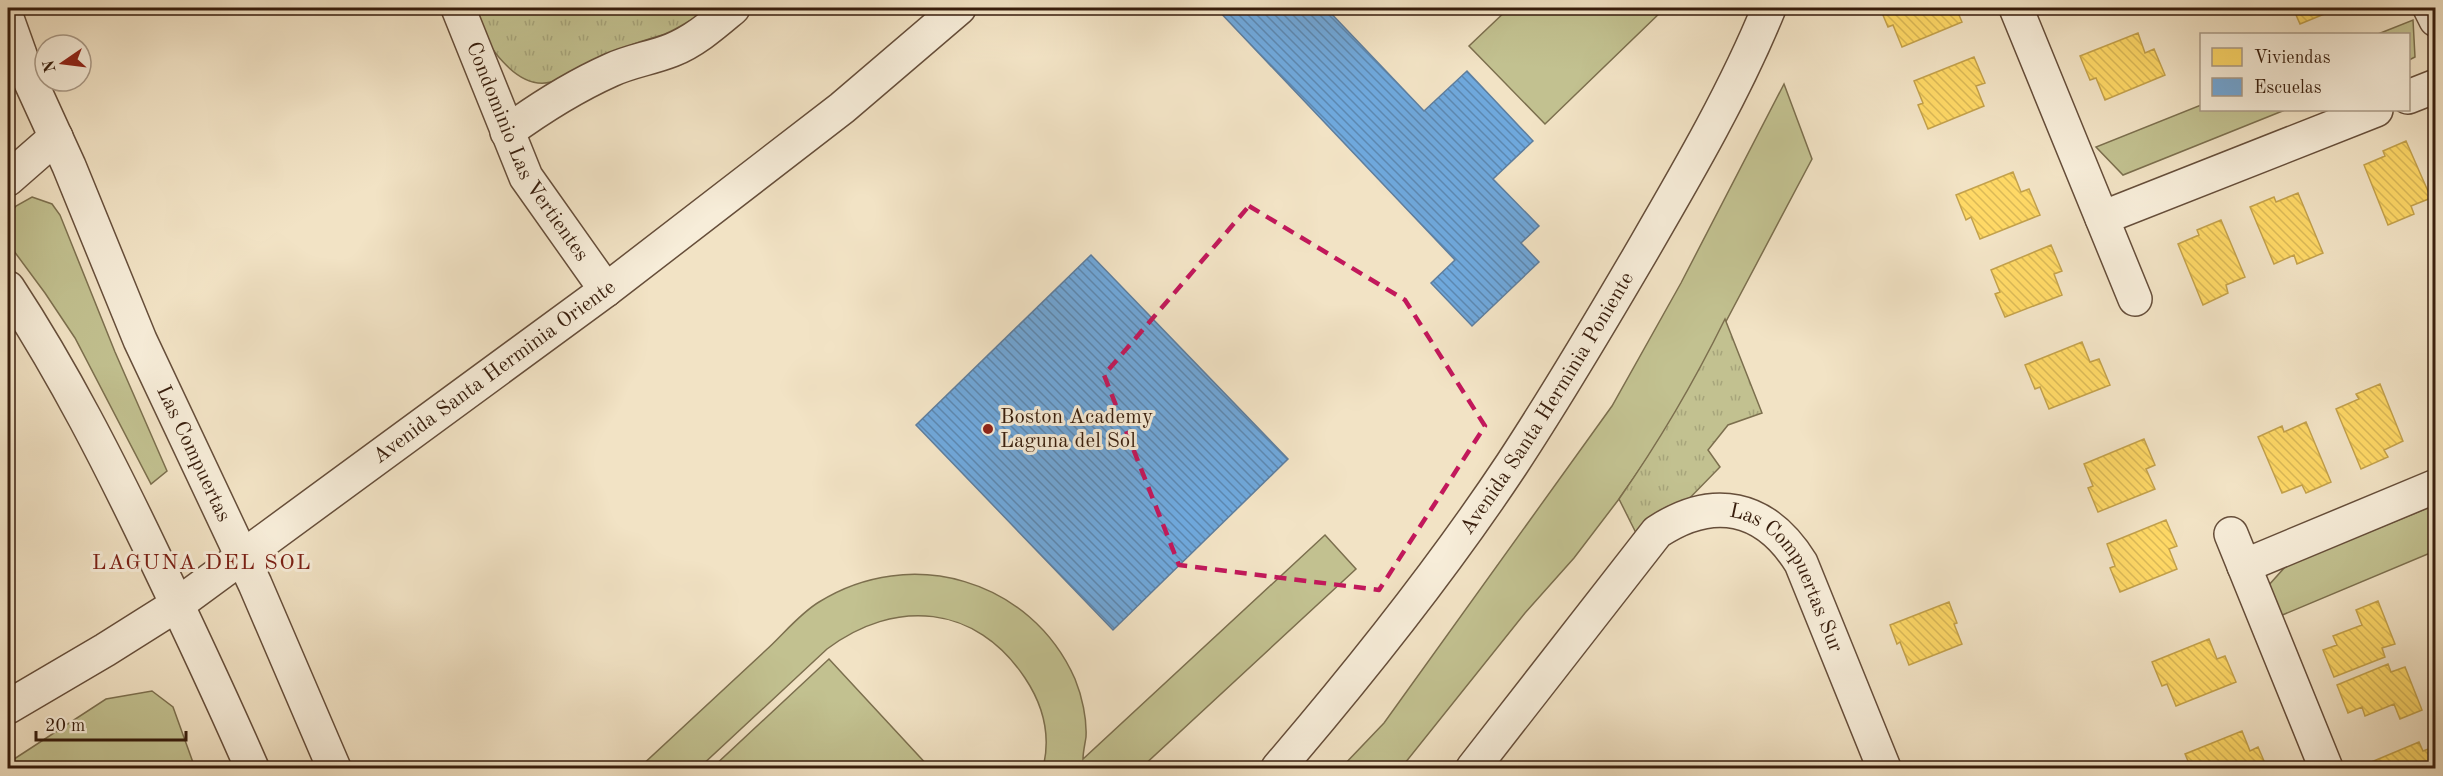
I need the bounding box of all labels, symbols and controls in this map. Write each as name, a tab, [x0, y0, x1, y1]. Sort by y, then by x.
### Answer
north arrow	[33, 33, 93, 93]
legend	[2200, 33, 2410, 111]
street label: Condominio Las Vertientes	[462, 39, 593, 265]
text: Viviendas	[2254, 49, 2331, 67]
text: N	[41, 58, 60, 74]
text: Escuelas	[2254, 79, 2322, 97]
street label: Avenida Santa Herminia Poniente	[1456, 268, 1638, 538]
street label: Avenida Santa Herminia Oriente	[369, 276, 619, 468]
street label: Las Compuertas	[153, 382, 235, 525]
place label: Boston Academy Laguna del Sol	[1000, 407, 1153, 452]
marker: Boston Academy Laguna del Sol	[981, 422, 995, 436]
street label: Las Compuertas Sur	[1728, 500, 1847, 656]
district label: LAGUNA DEL SOL	[92, 552, 312, 574]
scale bar	[36, 704, 186, 742]
text: 20 m	[45, 717, 85, 735]

